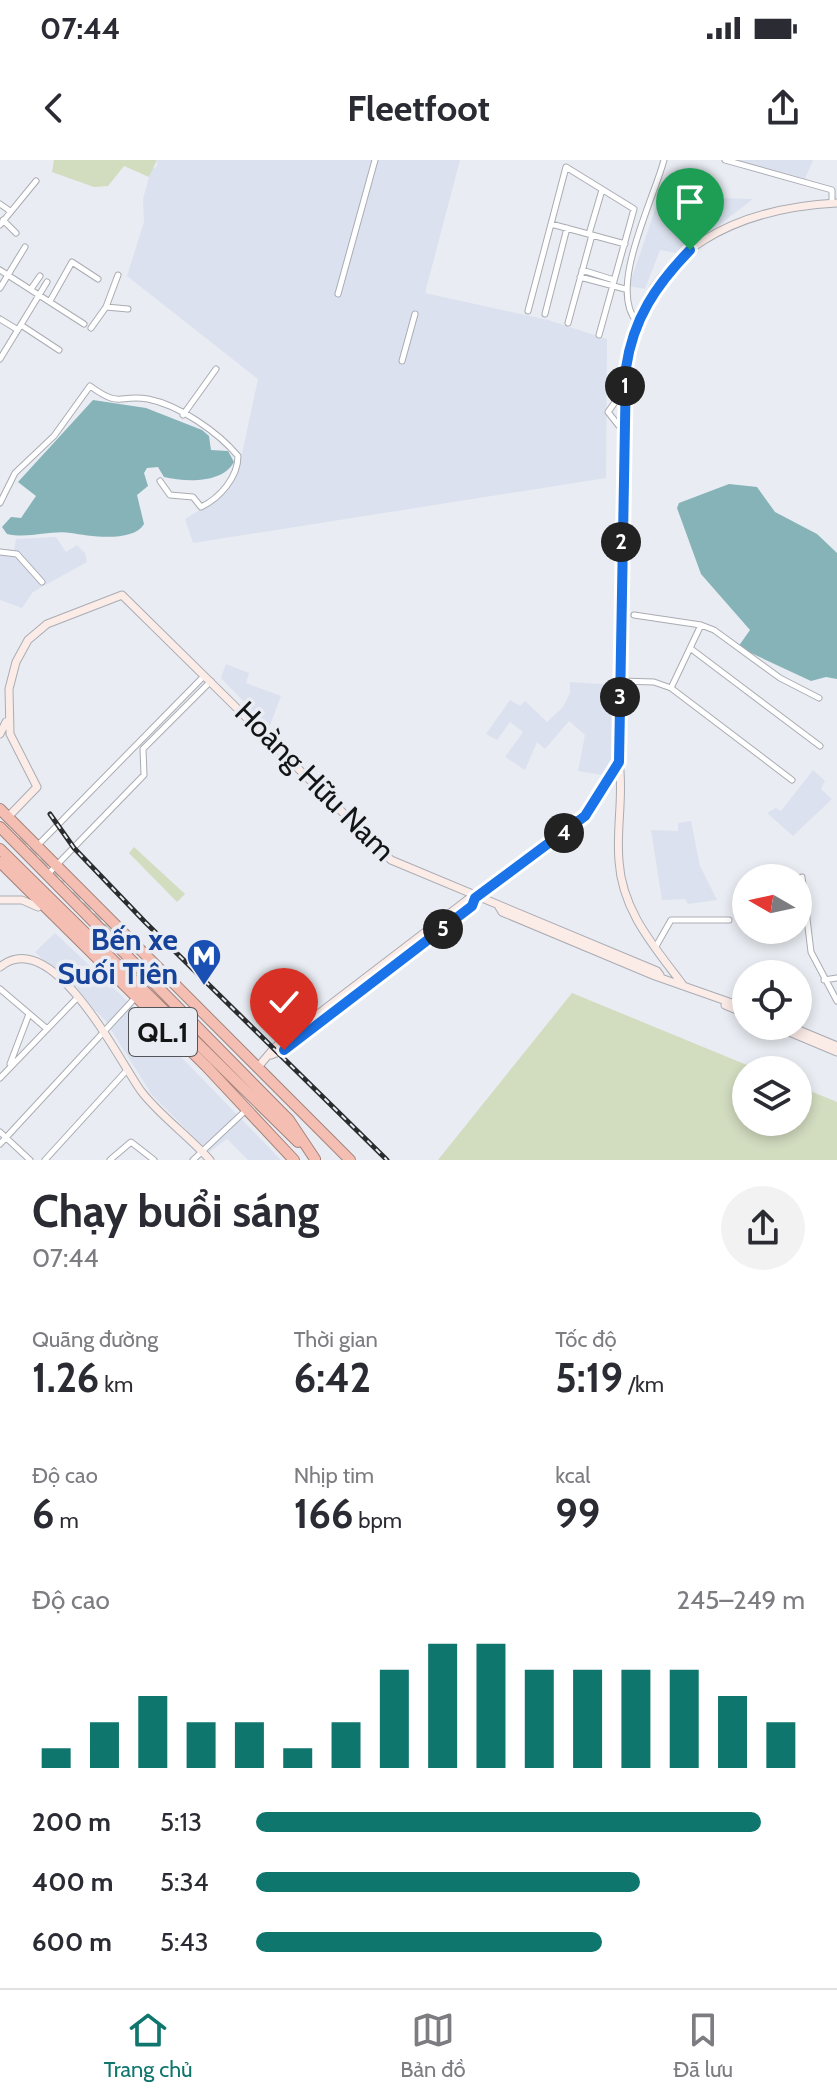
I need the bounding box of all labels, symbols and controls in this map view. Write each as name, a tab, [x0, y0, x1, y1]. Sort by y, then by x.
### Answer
text: 07:44	[40, 10, 120, 47]
icon: back	[32, 86, 76, 130]
text: Fleetfoot	[347, 86, 490, 130]
icon: share	[761, 86, 805, 130]
pin	[656, 168, 724, 250]
icon: arrive	[668, 180, 712, 224]
pin: 1	[605, 366, 645, 406]
text: 1	[621, 372, 629, 399]
pin: 2	[601, 522, 641, 562]
text: 2	[615, 528, 627, 555]
pin: 3	[600, 677, 640, 717]
text: 3	[614, 683, 626, 710]
street label: Hoàng Hữu Nam	[227, 693, 403, 869]
pin: 4	[544, 813, 584, 853]
text: 4	[557, 819, 571, 846]
north arrow	[732, 864, 812, 944]
map controls	[732, 864, 812, 1136]
pin: 5	[423, 909, 463, 949]
text: 5	[437, 915, 449, 942]
place label: Bến xe Suối Tiên	[58, 921, 178, 992]
metro station icon: Bến xe Suối Tiên	[185, 937, 223, 987]
button: locate	[732, 960, 812, 1040]
pin	[250, 968, 318, 1050]
icon: check	[262, 980, 306, 1024]
road number: QL.1	[129, 1008, 197, 1056]
button: layers	[732, 1056, 812, 1136]
text: Chạy buổi sáng	[32, 1185, 319, 1238]
button: share	[721, 1186, 805, 1270]
text: 07:44	[32, 1242, 98, 1274]
text: Quãng đường	[32, 1326, 158, 1353]
text: Thời gian	[294, 1326, 378, 1353]
text: Tốc độ	[555, 1326, 617, 1353]
text: 1.26	[32, 1353, 99, 1402]
text: 6:42	[294, 1353, 371, 1402]
text: 5:19	[555, 1353, 623, 1402]
text: km	[99, 1371, 133, 1398]
text: /km	[623, 1371, 664, 1398]
text: Độ cao	[32, 1462, 98, 1489]
text: Nhịp tim	[294, 1462, 374, 1489]
text: kcal	[555, 1462, 590, 1489]
text: 6	[32, 1489, 54, 1538]
text: 166	[294, 1489, 353, 1538]
text: 99	[555, 1489, 600, 1538]
text: m	[54, 1507, 79, 1534]
text: bpm	[353, 1507, 402, 1534]
text: Độ cao	[32, 1584, 110, 1616]
text: 245–249 m	[677, 1584, 805, 1616]
text: 200 m	[32, 1806, 111, 1838]
text: 5:13	[160, 1806, 202, 1838]
text: 400 m	[32, 1866, 113, 1898]
text: 5:34	[160, 1866, 209, 1898]
text: 600 m	[32, 1926, 112, 1958]
text: 5:43	[160, 1926, 209, 1958]
tab: Trang chủ	[104, 2008, 193, 2083]
tab: Bản đồ	[400, 2008, 466, 2083]
tab: Đã lưu	[673, 2008, 733, 2083]

